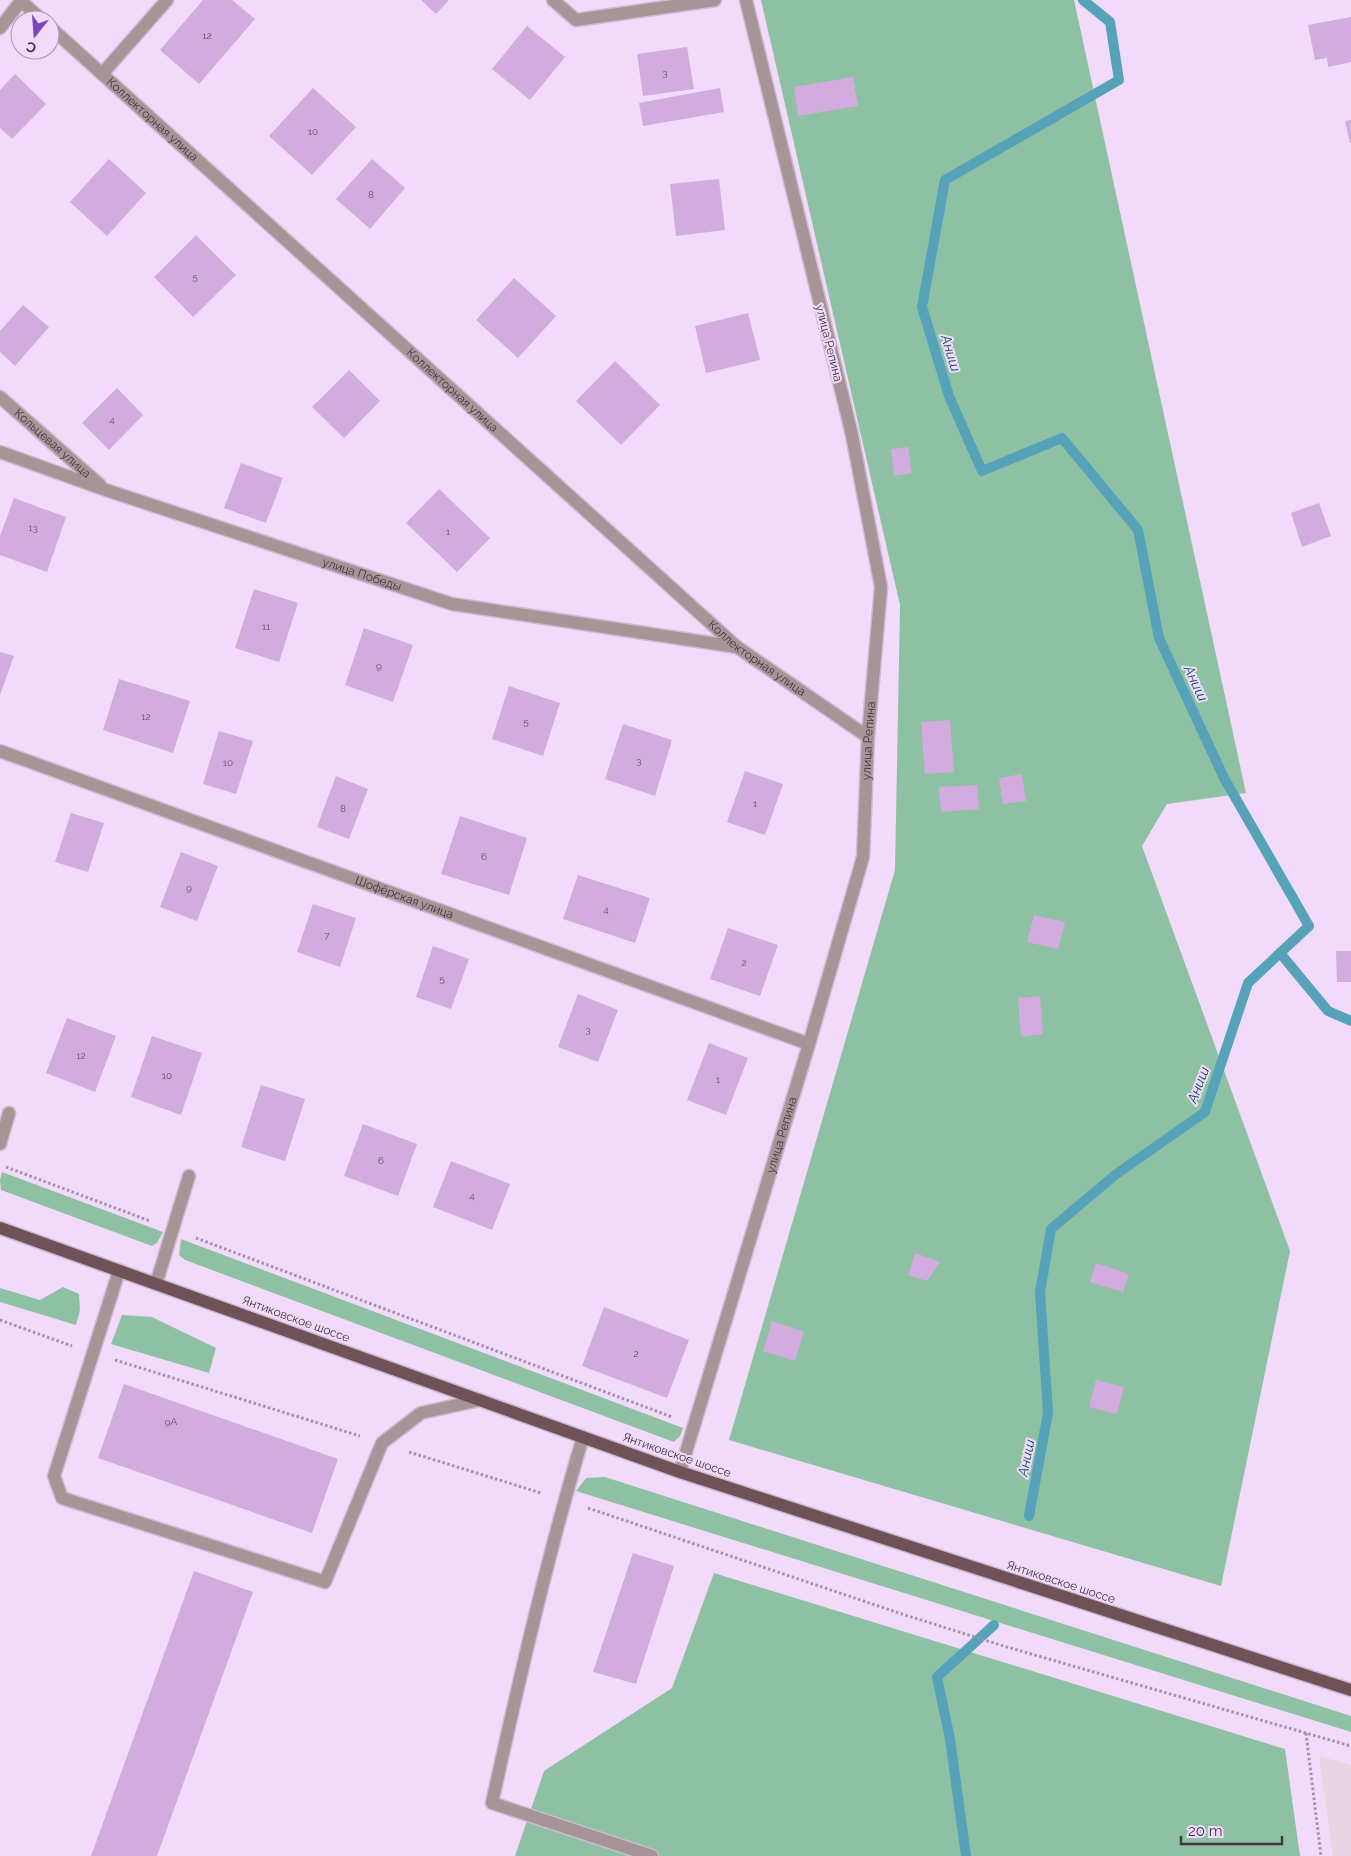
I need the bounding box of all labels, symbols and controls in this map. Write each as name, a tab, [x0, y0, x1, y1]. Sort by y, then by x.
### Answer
north arrow	[10, 10, 60, 60]
house number: 12	[202, 30, 212, 41]
text: С	[24, 38, 38, 56]
house number: 3	[662, 67, 668, 78]
street label: Коллекторная улица	[104, 75, 201, 164]
house number: 10	[308, 126, 318, 137]
house number: 8	[368, 189, 374, 200]
house number: 5	[192, 271, 198, 282]
street label: улица Репина	[813, 303, 845, 383]
water label: Аниш	[938, 332, 964, 374]
street label: Коллекторная улица	[404, 345, 501, 435]
street label: Кольцевая улица	[12, 406, 94, 481]
house number: 4	[109, 414, 115, 425]
house number: 13	[28, 522, 38, 533]
house number: 1	[446, 526, 451, 537]
street label: улица Победы	[321, 555, 403, 594]
street label: Коллекторная улица	[705, 617, 808, 699]
house number: 11	[262, 621, 271, 632]
house number: 9	[376, 660, 382, 671]
water label: Аниш	[1180, 662, 1211, 704]
street label: улица Репина	[859, 701, 878, 781]
house number: 12	[141, 711, 151, 722]
house number: 5	[523, 716, 529, 727]
house number: 3	[636, 755, 642, 766]
house number: 10	[223, 757, 233, 768]
house number: 1	[753, 798, 758, 809]
house number: 8	[340, 803, 346, 814]
house number: 6	[481, 851, 487, 862]
street label: Шофёрская улица	[353, 873, 455, 922]
house number: 9	[186, 882, 192, 893]
house number: 4	[603, 904, 609, 915]
house number: 7	[324, 930, 330, 941]
house number: 2	[741, 957, 747, 968]
house number: 5	[439, 973, 445, 984]
house number: 3	[585, 1024, 591, 1035]
house number: 12	[76, 1050, 86, 1061]
water label: Аниш	[1183, 1064, 1212, 1106]
house number: 10	[162, 1070, 172, 1081]
house number: 1	[716, 1074, 721, 1085]
street label: улица Репина	[763, 1095, 800, 1175]
house number: 6	[378, 1155, 384, 1166]
house number: 4	[469, 1190, 475, 1201]
street label: Янтиковское шоссе	[240, 1293, 352, 1345]
house number: 2	[633, 1348, 639, 1359]
house number: 9А	[165, 1416, 178, 1427]
street label: Янтиковское шоссе	[621, 1430, 733, 1480]
water label: Аниш	[1014, 1437, 1038, 1479]
street label: Янтиковское шоссе	[1005, 1558, 1117, 1606]
scale bar	[1181, 1814, 1282, 1846]
text: 20 m	[1188, 1822, 1223, 1840]

